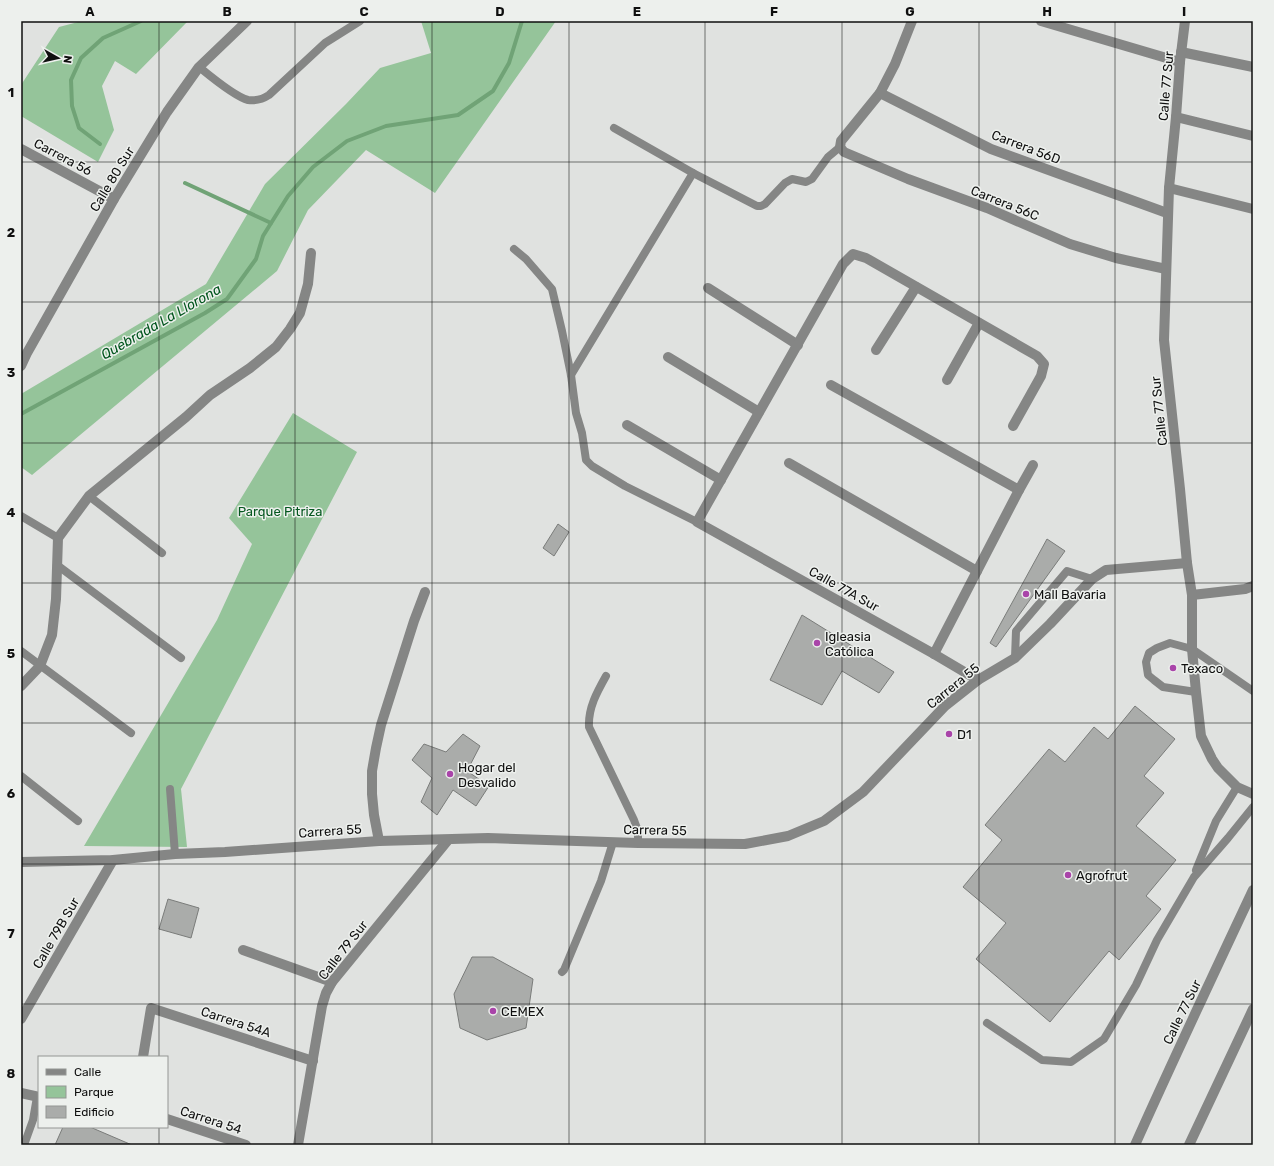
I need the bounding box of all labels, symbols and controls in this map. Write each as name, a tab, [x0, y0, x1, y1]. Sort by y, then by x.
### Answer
text: A	[85, 4, 95, 19]
text: B	[222, 4, 232, 19]
text: C	[359, 4, 369, 19]
text: D	[495, 4, 505, 19]
text: E	[633, 4, 641, 19]
text: F	[770, 4, 778, 19]
text: G	[905, 4, 915, 19]
text: H	[1042, 4, 1052, 19]
text: I	[1182, 4, 1186, 19]
north arrow	[38, 38, 78, 78]
street label: Calle 77 Sur	[1155, 50, 1177, 122]
text: N	[60, 54, 74, 64]
text: 1	[8, 85, 14, 100]
street label: Carrera 56D	[989, 127, 1063, 167]
street label: Carrera 56	[31, 135, 95, 179]
street label: Calle 80 Sur	[87, 144, 137, 214]
street label: Carrera 56C	[969, 183, 1042, 224]
text: 2	[7, 225, 15, 240]
water label: Quebrada La Llorona	[98, 281, 224, 363]
text: 3	[7, 365, 16, 380]
street label: Calle 77 Sur	[1148, 375, 1170, 447]
park label: Parque Pitriza	[238, 504, 322, 519]
text: 4	[7, 505, 16, 520]
street label: Calle 77A Sur	[806, 564, 882, 614]
place label: Mall Bavaria	[1034, 587, 1106, 602]
marker: Mall Bavaria	[1021, 589, 1031, 599]
place label: Igleasia Católica	[825, 629, 874, 659]
marker: Igleasia Católica	[812, 638, 822, 648]
text: 5	[7, 646, 15, 661]
street label: Carrera 55	[924, 660, 983, 712]
place label: Texaco	[1181, 661, 1223, 676]
marker: Texaco	[1168, 663, 1178, 673]
place label: D1	[957, 727, 972, 742]
marker: D1	[944, 729, 954, 739]
place label: Hogar del Desvalido	[458, 760, 516, 790]
marker: Hogar del Desvalido	[445, 769, 455, 779]
text: 6	[7, 786, 16, 801]
street label: Carrera 55	[298, 821, 362, 841]
street label: Carrera 55	[623, 822, 687, 838]
place label: Agrofrut	[1076, 868, 1127, 884]
marker: Agrofrut	[1063, 870, 1073, 880]
street label: Calle 79B Sur	[30, 895, 82, 971]
street label: Calle 79 Sur	[315, 917, 371, 983]
text: 7	[7, 926, 15, 941]
street label: Calle 77 Sur	[1160, 977, 1204, 1047]
street label: Carrera 54A	[199, 1004, 273, 1040]
place label: CEMEX	[501, 1004, 544, 1019]
marker: CEMEX	[488, 1006, 498, 1016]
legend	[38, 1056, 168, 1128]
text: Calle	[74, 1065, 101, 1079]
text: 8	[7, 1066, 16, 1081]
text: Parque	[74, 1085, 114, 1099]
street label: Carrera 54	[178, 1103, 244, 1137]
text: Edificio	[74, 1105, 114, 1119]

